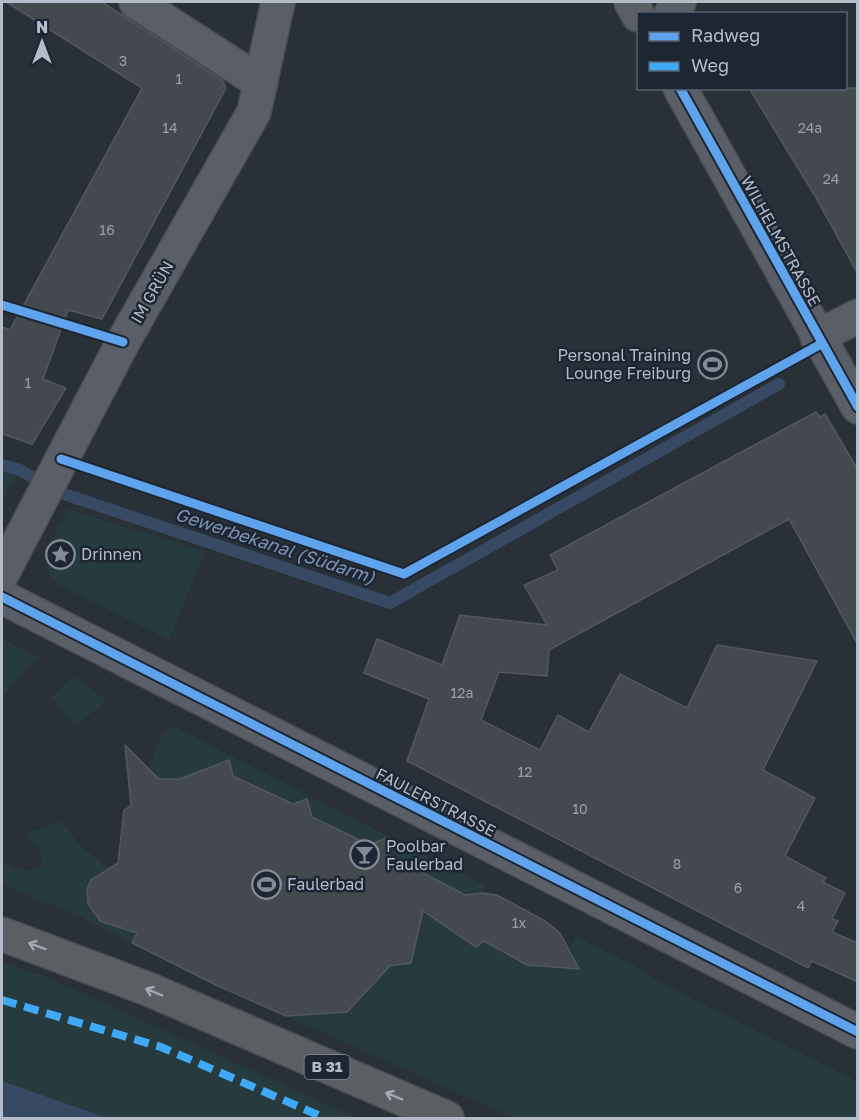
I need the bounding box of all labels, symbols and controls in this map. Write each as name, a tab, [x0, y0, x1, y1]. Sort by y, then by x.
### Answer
north arrow	[12, 12, 72, 72]
legend	[637, 12, 847, 90]
text: N	[36, 17, 48, 37]
text: Radweg	[691, 24, 760, 46]
house number: 3	[119, 52, 127, 69]
text: Weg	[691, 54, 729, 76]
house number: 1	[176, 70, 183, 87]
house number: 14	[162, 119, 178, 136]
house number: 24a	[798, 119, 822, 136]
house number: 24	[823, 170, 839, 187]
street label: WILHELMSTRASSE	[737, 172, 825, 310]
house number: 16	[99, 221, 115, 238]
street label: IM GRÜN	[126, 257, 178, 327]
place label: Personal Training Lounge Freiburg	[557, 345, 691, 383]
sports icon: Personal Training Lounge Freiburg	[696, 348, 728, 380]
house number: 1	[25, 374, 32, 391]
water label: Gewerbekanal (Südarm)	[173, 502, 378, 588]
place icon: Drinnen	[44, 538, 76, 570]
place label: Drinnen	[81, 544, 142, 564]
house number: 12a	[451, 684, 473, 701]
street label: FAULERSTRASSE	[373, 763, 499, 841]
house number: 12	[518, 763, 532, 780]
house number: 10	[572, 800, 588, 817]
place label: Poolbar Faulerbad	[386, 836, 463, 874]
bar icon: Poolbar Faulerbad	[349, 839, 381, 871]
house number: 8	[673, 855, 681, 872]
sports icon: Faulerbad	[250, 868, 282, 900]
place label: Faulerbad	[287, 874, 364, 894]
house number: 6	[734, 879, 742, 896]
house number: 4	[797, 897, 805, 914]
house number: 1x	[512, 914, 527, 931]
one-way arrow	[28, 940, 47, 951]
one-way arrow	[146, 986, 164, 997]
road number: B 31	[304, 1055, 350, 1079]
one-way arrow	[385, 1089, 403, 1101]

